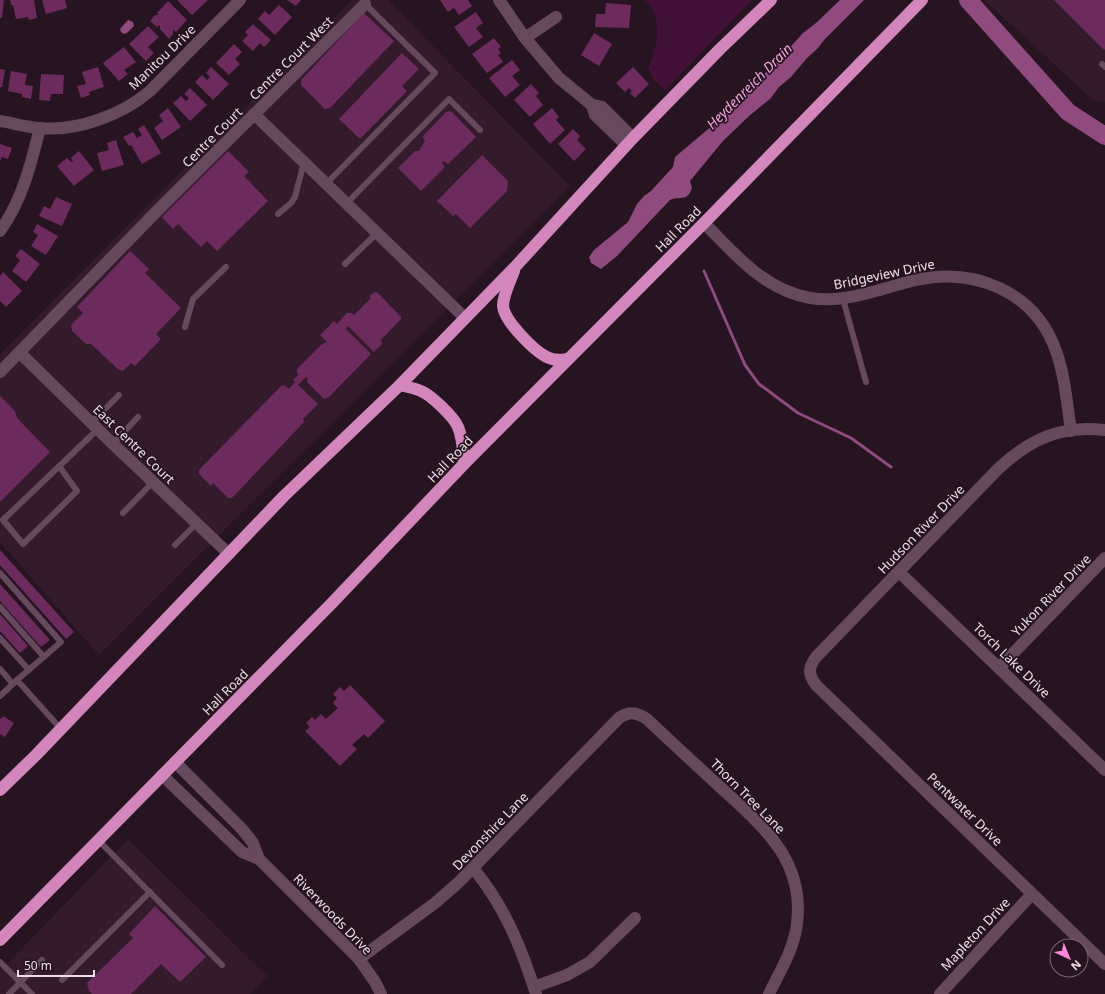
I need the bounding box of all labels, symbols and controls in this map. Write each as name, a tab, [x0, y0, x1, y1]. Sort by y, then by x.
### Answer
street label: Centre Court West	[245, 12, 337, 104]
street label: Manitou Drive	[125, 20, 199, 94]
water label: Heydenreich Drain	[702, 39, 796, 133]
street label: Centre Court	[178, 103, 246, 171]
street label: Hall Road	[651, 202, 705, 256]
street label: Bridgeview Drive	[832, 254, 936, 294]
street label: East Centre Court	[89, 400, 179, 488]
street label: Hall Road	[423, 432, 477, 486]
street label: Hudson River Drive	[874, 481, 968, 577]
street label: Yukon River Drive	[1007, 550, 1095, 640]
street label: Torch Lake Drive	[969, 618, 1055, 702]
street label: Hall Road	[198, 665, 252, 719]
street label: Thorn Tree Lane	[707, 755, 789, 837]
street label: Pentwater Drive	[923, 768, 1007, 850]
street label: Devonshire Lane	[448, 788, 532, 874]
street label: Riverwoods Drive	[290, 869, 376, 959]
street label: Mapleton Drive	[936, 894, 1014, 974]
north arrow	[1049, 938, 1089, 978]
scale bar	[18, 952, 94, 978]
text: 50 m	[24, 957, 52, 974]
text: N	[1068, 957, 1085, 974]

